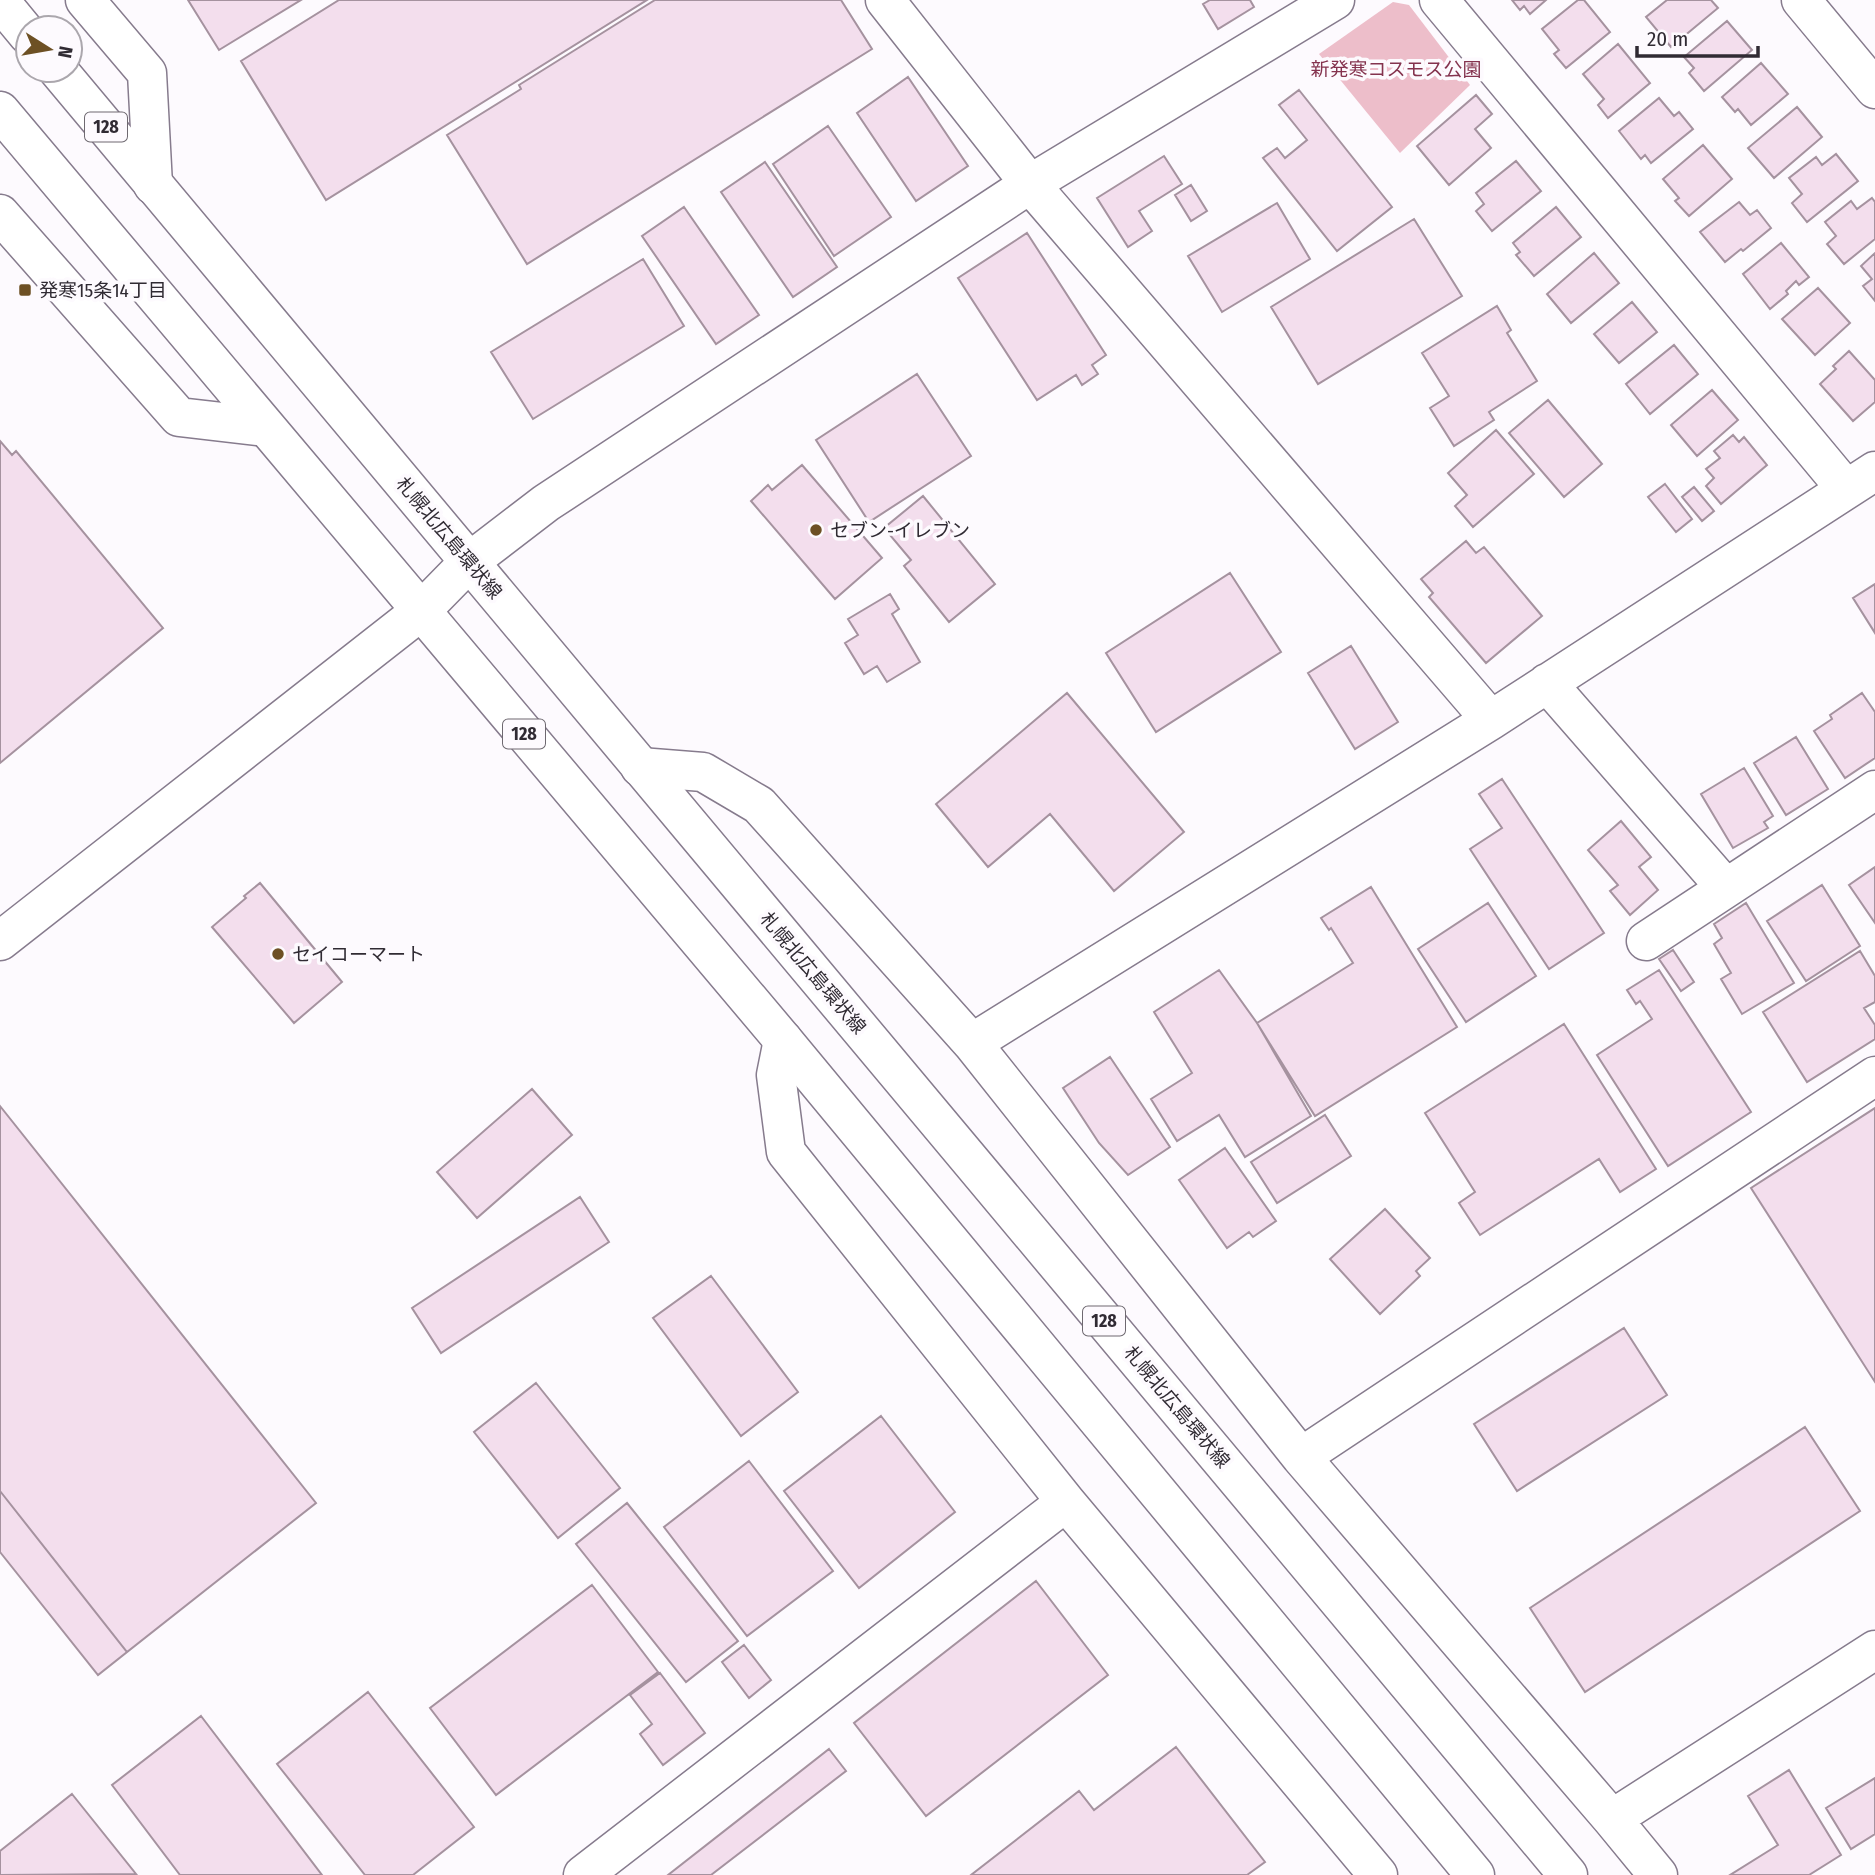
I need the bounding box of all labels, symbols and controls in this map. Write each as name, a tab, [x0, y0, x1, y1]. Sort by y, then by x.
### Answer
north arrow	[14, 14, 84, 84]
scale bar	[1637, 14, 1758, 58]
text: 20 m	[1647, 26, 1688, 52]
text: N	[53, 44, 78, 60]
park label: 新発寒コスモス公園	[1310, 58, 1482, 81]
road number: 128	[85, 112, 127, 142]
place label: 発寒15条14丁目	[39, 279, 167, 302]
marker: 発寒15条14丁目	[17, 282, 33, 298]
street label: 札幌北広島環状線	[391, 472, 507, 604]
place label: セブン-イレブン	[830, 519, 970, 542]
marker: セブン-イレブン	[808, 522, 824, 538]
road number: 128	[503, 720, 545, 748]
street label: 札幌北広島環状線	[755, 907, 871, 1039]
place label: セイコーマート	[292, 943, 425, 966]
marker: セイコーマート	[270, 946, 286, 962]
road number: 128	[1083, 1306, 1125, 1336]
street label: 札幌北広島環状線	[1119, 1341, 1235, 1473]

